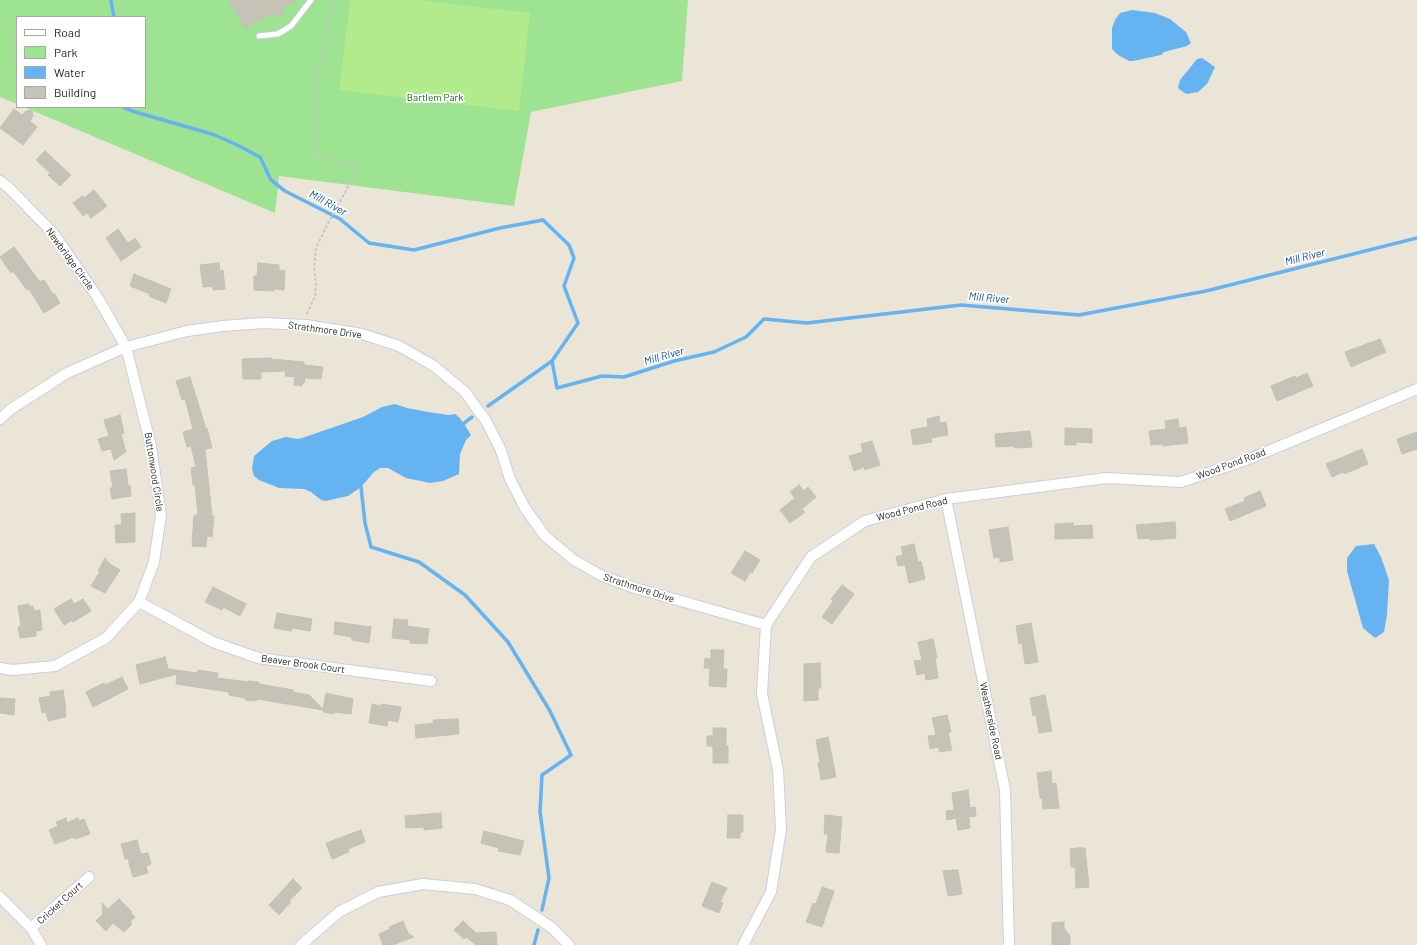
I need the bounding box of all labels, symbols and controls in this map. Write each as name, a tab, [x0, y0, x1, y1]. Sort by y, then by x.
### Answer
legend	[16, 16, 146, 108]
text: Road	[54, 25, 81, 39]
text: Park	[54, 45, 78, 59]
text: Water	[54, 65, 85, 79]
text: Building	[54, 85, 96, 99]
park label: Bartlem Park	[407, 92, 463, 104]
water label: Mill River	[307, 187, 349, 219]
street label: Newbridge Circle	[43, 226, 97, 292]
water label: Mill River	[1283, 246, 1327, 268]
water label: Mill River	[968, 290, 1010, 306]
street label: Strathmore Drive	[288, 319, 362, 341]
water label: Mill River	[642, 344, 686, 368]
street label: Buttonwood Circle	[142, 432, 166, 512]
street label: Wood Pond Road	[1195, 446, 1267, 482]
street label: Wood Pond Road	[875, 494, 949, 524]
street label: Strathmore Drive	[602, 571, 676, 605]
street label: Beaver Brook Court	[260, 652, 346, 676]
street label: Weatherside Road	[977, 681, 1005, 761]
street label: Cricket Court	[35, 879, 85, 927]

